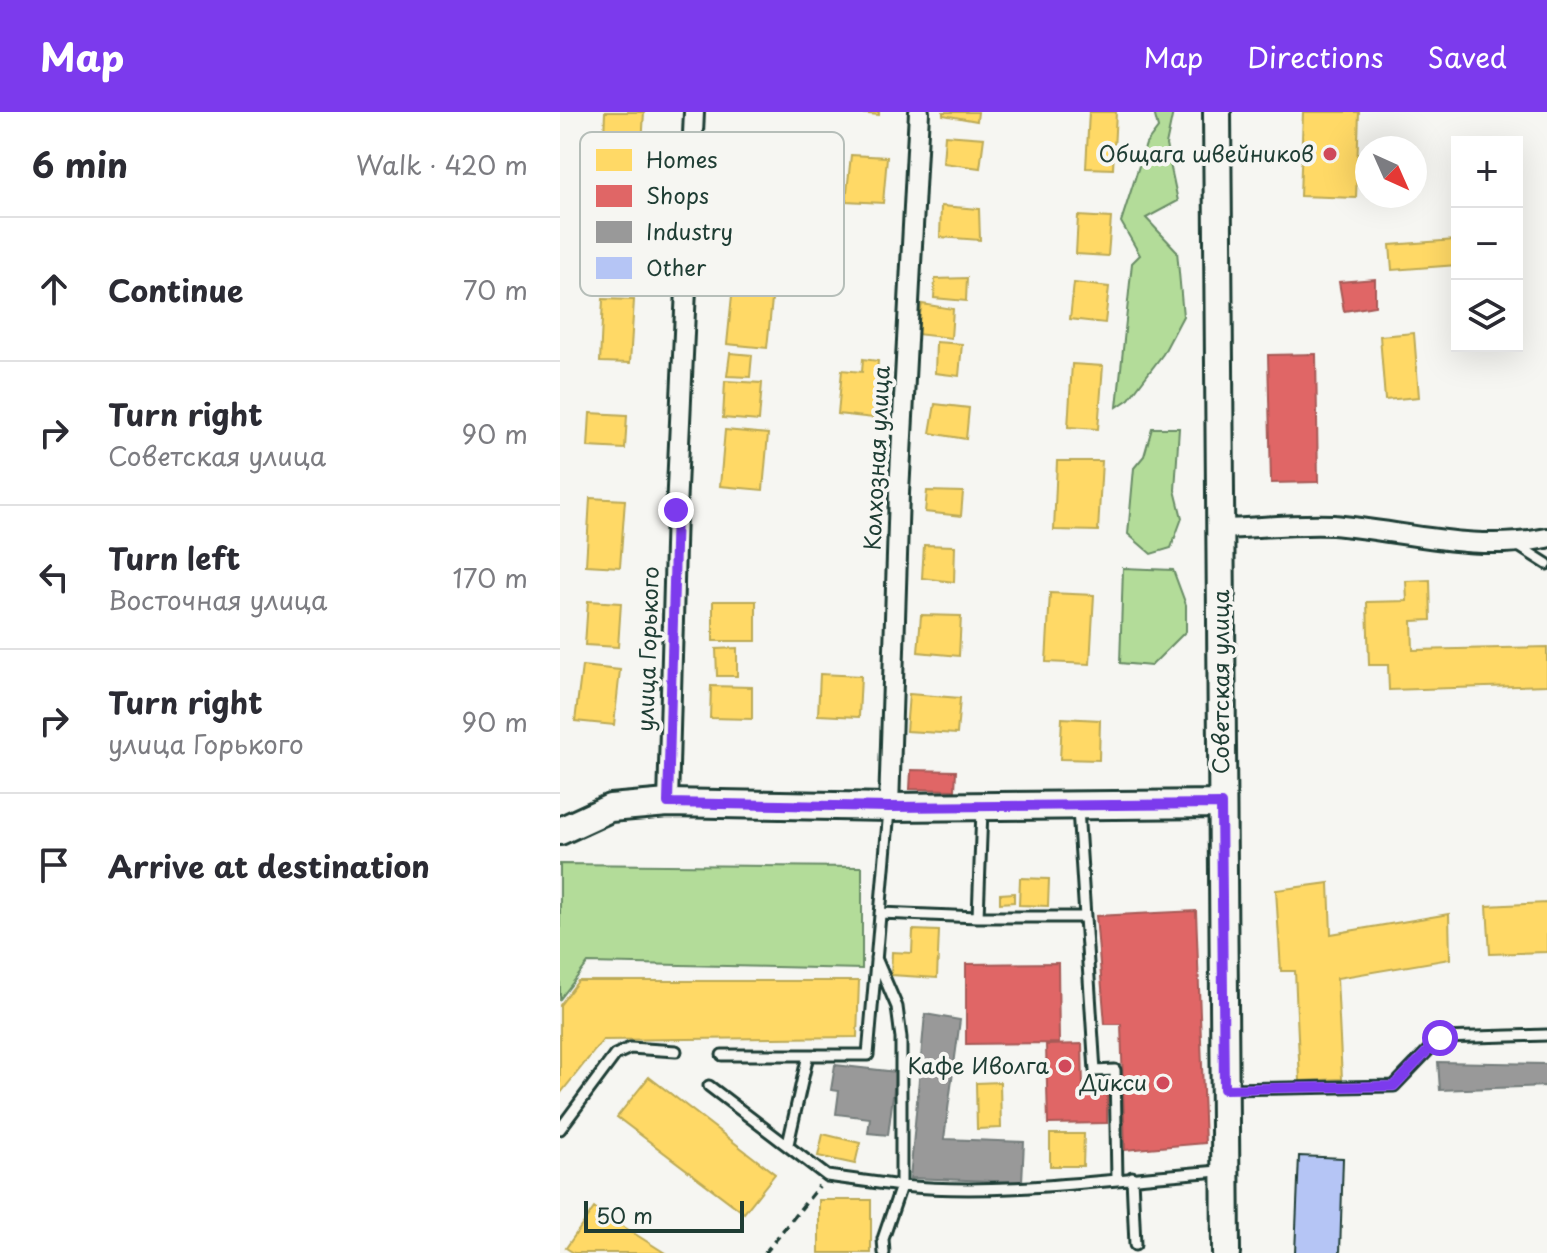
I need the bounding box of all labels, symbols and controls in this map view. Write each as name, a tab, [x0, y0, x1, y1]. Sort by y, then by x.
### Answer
text: Map	[40, 28, 124, 85]
text: Map	[1144, 35, 1203, 78]
text: Directions	[1247, 35, 1384, 78]
text: Saved	[1428, 35, 1507, 78]
legend	[580, 132, 844, 296]
place label: Общага швейников	[1099, 136, 1314, 169]
north arrow	[1355, 136, 1427, 208]
map controls	[1451, 136, 1523, 352]
button: +	[1451, 136, 1523, 208]
text: 6 min	[32, 138, 128, 190]
text: Homes	[646, 142, 717, 175]
text: Walk · 420 m	[356, 145, 528, 184]
marker: Общага швейников	[1321, 145, 1339, 163]
text: Shops	[646, 178, 709, 211]
button: −	[1451, 208, 1523, 280]
text: Industry	[646, 214, 733, 247]
text: Other	[646, 250, 707, 283]
icon: ahead	[32, 267, 76, 311]
text: Continue	[108, 267, 243, 312]
text: 70 m	[463, 270, 528, 309]
button: layers	[1451, 280, 1523, 352]
street label: Колхозная улица	[854, 365, 897, 551]
text: Turn right	[108, 391, 263, 436]
icon: right	[32, 411, 76, 455]
text: 90 m	[461, 414, 528, 453]
text: Советская улица	[108, 436, 326, 475]
route end	[658, 492, 694, 528]
text: Turn left	[108, 535, 240, 580]
icon: left	[32, 555, 76, 599]
text: 170 m	[453, 558, 528, 597]
street label: улица Горького	[627, 566, 666, 732]
text: Восточная улица	[108, 580, 327, 619]
street label: Советская улица	[1203, 590, 1236, 774]
text: Turn right	[108, 679, 263, 724]
icon: right	[32, 699, 76, 743]
text: 90 m	[461, 702, 528, 741]
text: улица Горького	[108, 724, 304, 763]
icon: arrive	[32, 843, 76, 887]
text: Arrive at destination	[108, 843, 430, 888]
route start	[1422, 1020, 1458, 1056]
place label: Кафе Иволга	[908, 1048, 1049, 1081]
marker: Кафе Иволга	[1056, 1057, 1074, 1075]
place label: Дикси	[1079, 1065, 1147, 1098]
marker: Дикси	[1154, 1074, 1172, 1092]
scale bar	[584, 1197, 744, 1233]
text: 50 m	[596, 1198, 653, 1231]

